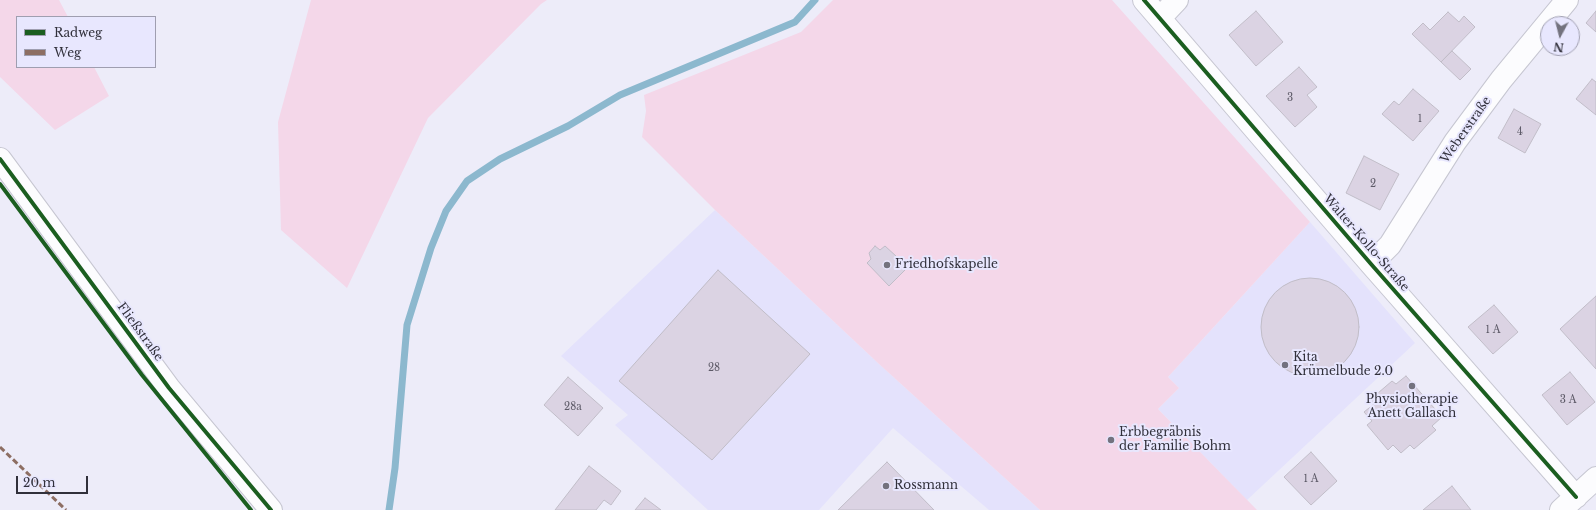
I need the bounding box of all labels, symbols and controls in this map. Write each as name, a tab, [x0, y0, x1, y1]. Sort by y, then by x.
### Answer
legend	[16, 16, 156, 68]
north arrow	[1540, 16, 1580, 56]
text: Radweg	[54, 25, 102, 40]
text: N	[1553, 39, 1565, 54]
text: Weg	[54, 45, 81, 60]
house number: 3	[1287, 92, 1293, 104]
street label: Weberstraße	[1438, 94, 1494, 166]
house number: 1	[1418, 113, 1422, 125]
house number: 4	[1517, 126, 1523, 138]
house number: 2	[1370, 178, 1376, 190]
street label: Walter-Kollo-Straße	[1320, 192, 1412, 294]
place label: Friedhofskapelle	[895, 258, 998, 272]
marker: Friedhofskapelle	[882, 260, 892, 270]
street label: Fließstraße	[114, 300, 166, 364]
house number: 1 A	[1485, 324, 1501, 336]
place label: Kita Krümelbude 2.0	[1293, 351, 1393, 379]
marker: Kita Krümelbude 2.0	[1280, 360, 1290, 370]
house number: 28	[708, 362, 720, 374]
marker: Physiotherapie Anett Gallasch	[1407, 381, 1417, 391]
place label: Physiotherapie Anett Gallasch	[1366, 393, 1458, 421]
house number: 3 A	[1560, 394, 1576, 406]
house number: 28a	[564, 401, 582, 413]
place label: Erbbegräbnis der Familie Bohm	[1119, 426, 1231, 454]
marker: Erbbegräbnis der Familie Bohm	[1106, 435, 1116, 445]
scale bar	[18, 468, 90, 494]
house number: 1 A	[1303, 473, 1319, 485]
text: 20 m	[23, 475, 55, 490]
place label: Rossmann	[894, 479, 958, 493]
marker: Rossmann	[881, 481, 891, 491]

